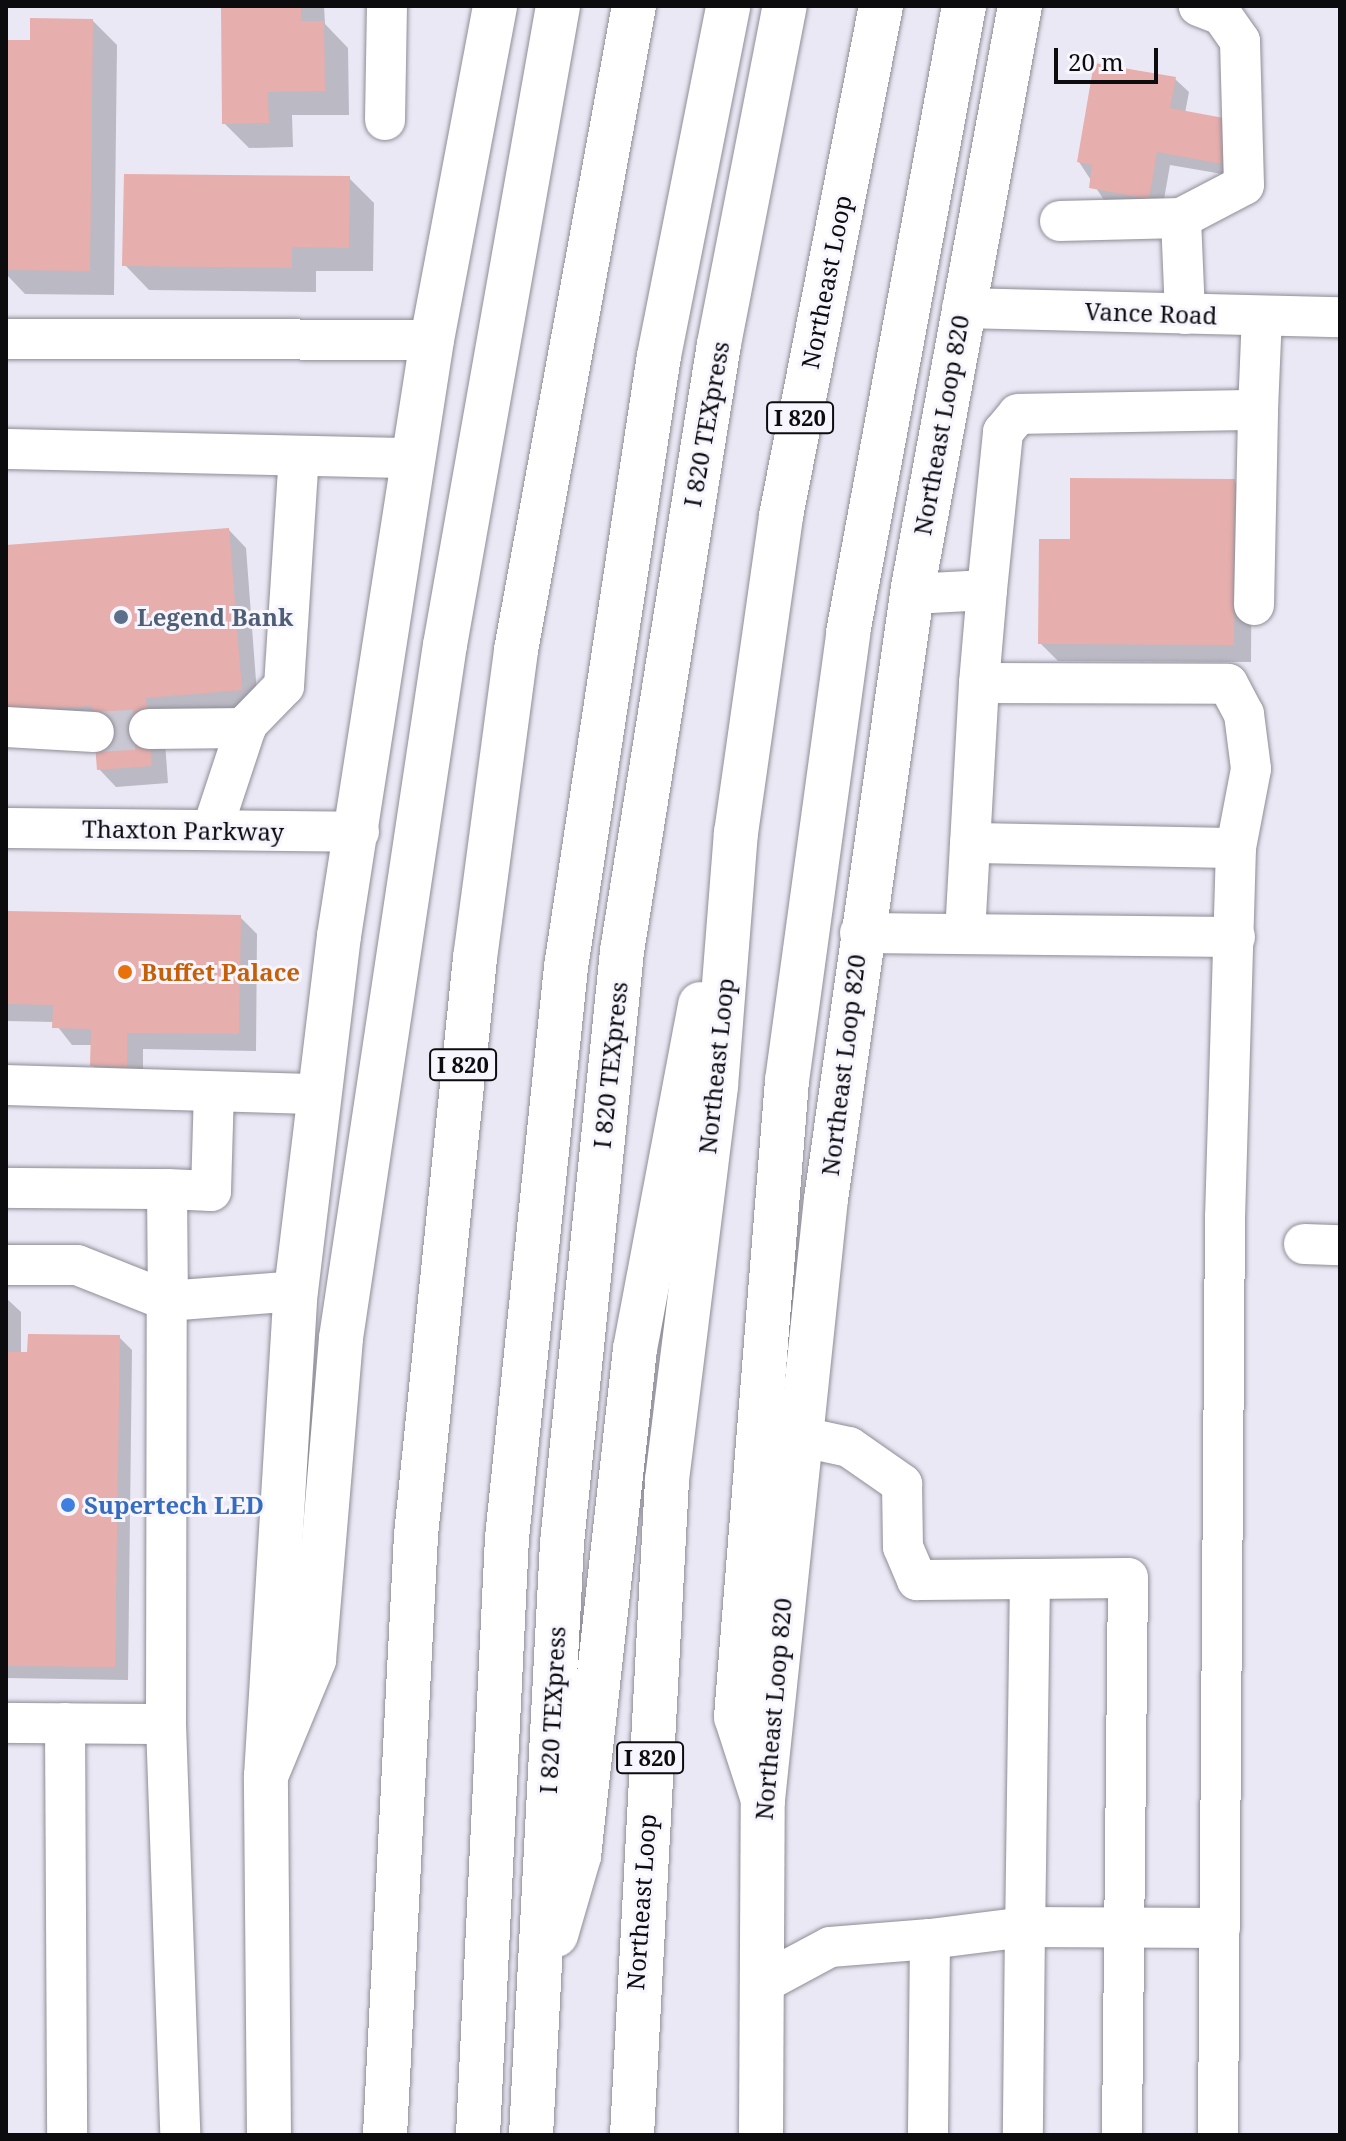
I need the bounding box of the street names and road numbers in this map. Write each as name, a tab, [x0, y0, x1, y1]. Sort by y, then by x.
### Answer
street label: Northeast Loop	[795, 193, 857, 371]
street label: Vance Road	[1084, 296, 1218, 330]
street label: Northeast Loop 820	[907, 313, 975, 537]
street label: I 820 TEXpress	[677, 339, 735, 509]
road number: I 820	[766, 400, 834, 436]
street label: Thaxton Parkway	[82, 814, 284, 846]
street label: Northeast Loop 820	[815, 953, 871, 1177]
street label: Northeast Loop	[692, 977, 740, 1155]
street label: I 820 TEXpress	[587, 980, 633, 1150]
road number: I 820	[429, 1047, 497, 1083]
street label: Northeast Loop 820	[749, 1597, 797, 1821]
street label: I 820 TEXpress	[533, 1626, 571, 1794]
road number: I 820	[616, 1740, 684, 1776]
street label: Northeast Loop	[620, 1813, 662, 1991]

